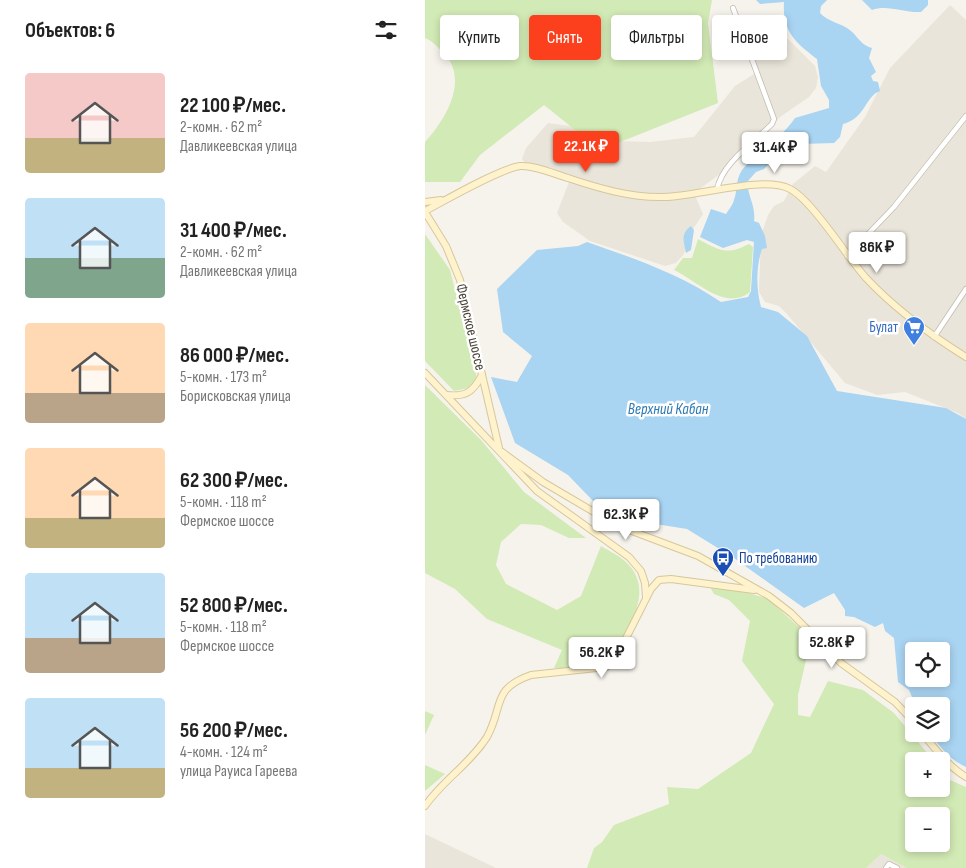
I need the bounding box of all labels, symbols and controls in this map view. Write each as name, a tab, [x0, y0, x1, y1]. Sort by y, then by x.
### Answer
chip: Купить	[440, 15, 519, 60]
chip: Снять	[529, 15, 601, 60]
chip: Фильтры	[611, 15, 702, 60]
chip: Новое	[712, 15, 787, 60]
icon: filters	[372, 16, 400, 44]
text: Объектов: 6	[25, 18, 115, 43]
icon: home	[65, 93, 125, 153]
text: 22 100 ₽/мес.	[180, 93, 286, 118]
text: 2-комн. · 62 m²	[180, 118, 262, 137]
pin: 22.1K ₽	[540, 130, 632, 173]
pin: 31.4K ₽	[729, 132, 821, 174]
text: Давликеевская улица	[180, 137, 297, 156]
text: 22.1K ₽	[564, 137, 608, 156]
text: 31.4K ₽	[753, 138, 797, 157]
icon: home	[65, 218, 125, 278]
text: 31 400 ₽/мес.	[180, 218, 287, 243]
pin: 86K ₽	[842, 232, 912, 274]
text: 86K ₽	[860, 238, 894, 257]
text: 2-комн. · 62 m²	[180, 243, 262, 262]
text: Давликеевская улица	[180, 262, 297, 281]
street label: Фермское шоссе	[451, 282, 490, 372]
supermarket icon: Булат	[902, 315, 926, 346]
place label: Булат	[869, 318, 898, 337]
icon: home	[65, 343, 125, 403]
text: 86 000 ₽/мес.	[180, 343, 289, 368]
text: 5-комн. · 173 m²	[180, 368, 267, 387]
text: Борисковская улица	[180, 387, 291, 406]
water label: Верхний Кабан	[628, 400, 709, 419]
icon: home	[65, 468, 125, 528]
text: 62 300 ₽/мес.	[180, 468, 288, 493]
text: 5-комн. · 118 m²	[180, 493, 267, 512]
pin: 62.3K ₽	[580, 498, 672, 541]
text: 62.3K ₽	[603, 505, 649, 524]
text: Фермское шоссе	[180, 512, 274, 531]
bus stop icon: По требованию	[711, 546, 735, 577]
place label: По требованию	[739, 549, 817, 568]
icon: home	[65, 593, 125, 653]
text: 52 800 ₽/мес.	[180, 593, 288, 618]
text: 5-комн. · 118 m²	[180, 618, 267, 637]
pin: 52.8K ₽	[786, 626, 878, 669]
text: 52.8K ₽	[810, 633, 854, 652]
pin: 56.2K ₽	[556, 636, 648, 679]
text: Фермское шоссе	[180, 637, 274, 656]
map controls	[905, 642, 950, 852]
button: locate	[905, 642, 950, 687]
text: 56.2K ₽	[580, 643, 624, 662]
button: layers	[905, 697, 950, 742]
icon: home	[65, 718, 125, 778]
text: 56 200 ₽/мес.	[180, 718, 288, 743]
text: 4-комн. · 124 m²	[180, 743, 268, 762]
button: +	[905, 752, 950, 797]
text: улица Рауиса Гареева	[180, 762, 297, 781]
button: −	[905, 807, 950, 852]

